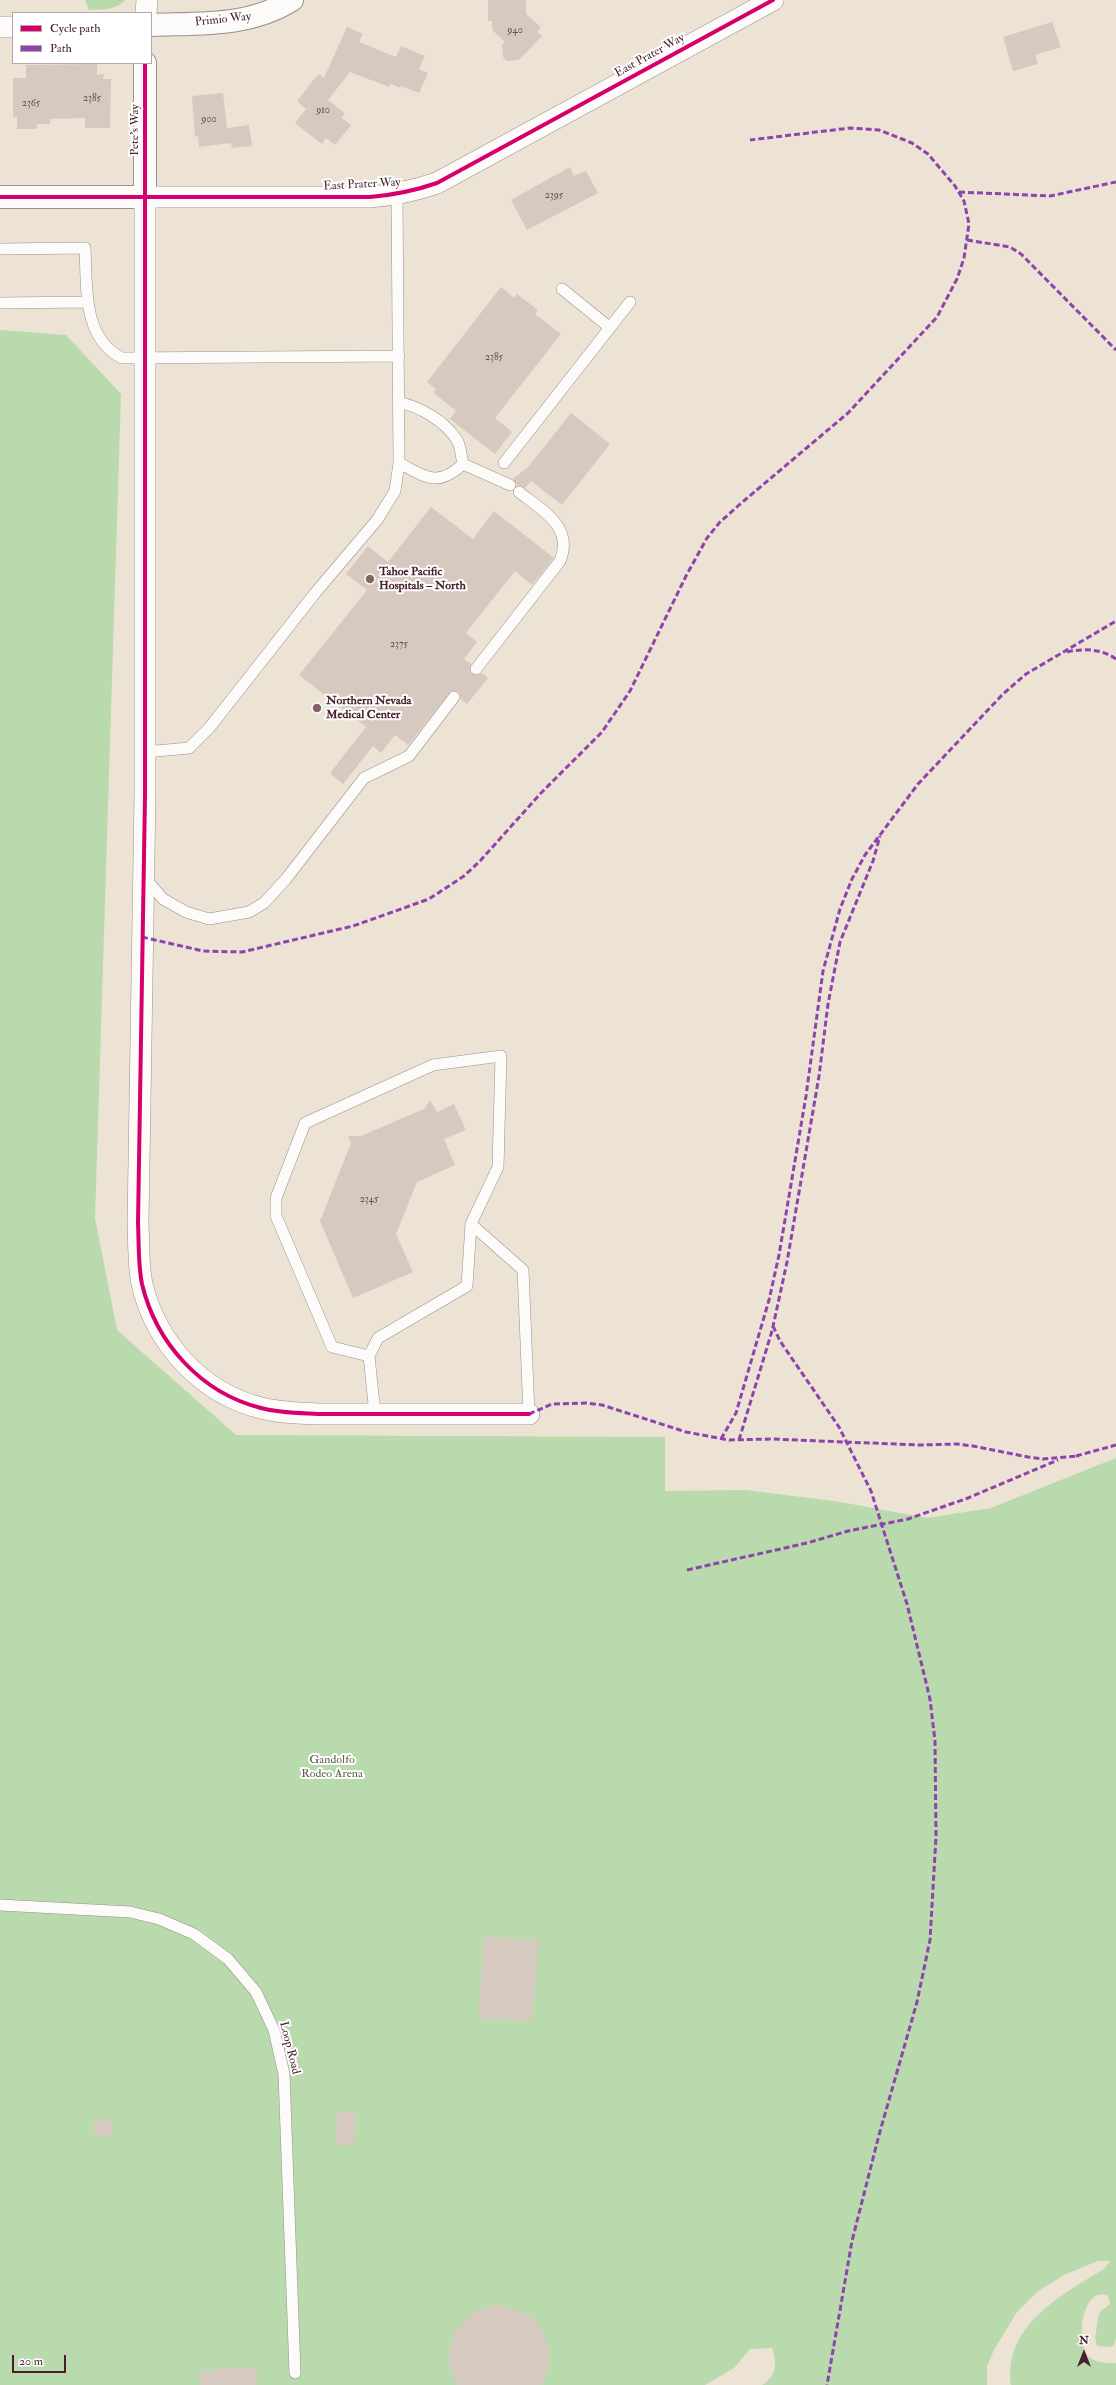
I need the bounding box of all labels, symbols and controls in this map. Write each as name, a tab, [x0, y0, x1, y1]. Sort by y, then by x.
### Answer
street label: Primio Way	[194, 10, 252, 30]
legend	[12, 12, 152, 64]
text: Cycle path	[50, 21, 100, 36]
house number: 940	[507, 25, 523, 37]
street label: East Prater Way	[613, 31, 687, 81]
text: Path	[50, 41, 72, 56]
house number: 2385	[83, 93, 101, 105]
house number: 2365	[22, 98, 40, 110]
street label: Pete's Way	[128, 104, 142, 156]
house number: 910	[316, 105, 330, 117]
house number: 900	[201, 114, 217, 126]
street label: East Prater Way	[323, 176, 401, 194]
house number: 2395	[545, 190, 563, 202]
house number: 2385	[485, 352, 503, 364]
place label: Tahoe Pacific Hospitals – North	[379, 565, 466, 593]
marker: Tahoe Pacific Hospitals – North	[364, 573, 376, 585]
house number: 2375	[390, 639, 408, 651]
place label: Northern Nevada Medical Center	[326, 694, 411, 722]
marker: Northern Nevada Medical Center	[311, 702, 323, 714]
house number: 2345	[360, 1194, 378, 1206]
park label: Gandolfo Rodeo Arena	[301, 1753, 363, 1781]
street label: Loop Road	[275, 2020, 303, 2076]
north arrow	[1064, 2333, 1104, 2373]
text: N	[1079, 2334, 1089, 2347]
scale bar	[14, 2347, 68, 2373]
text: 20 m	[19, 2354, 43, 2369]

